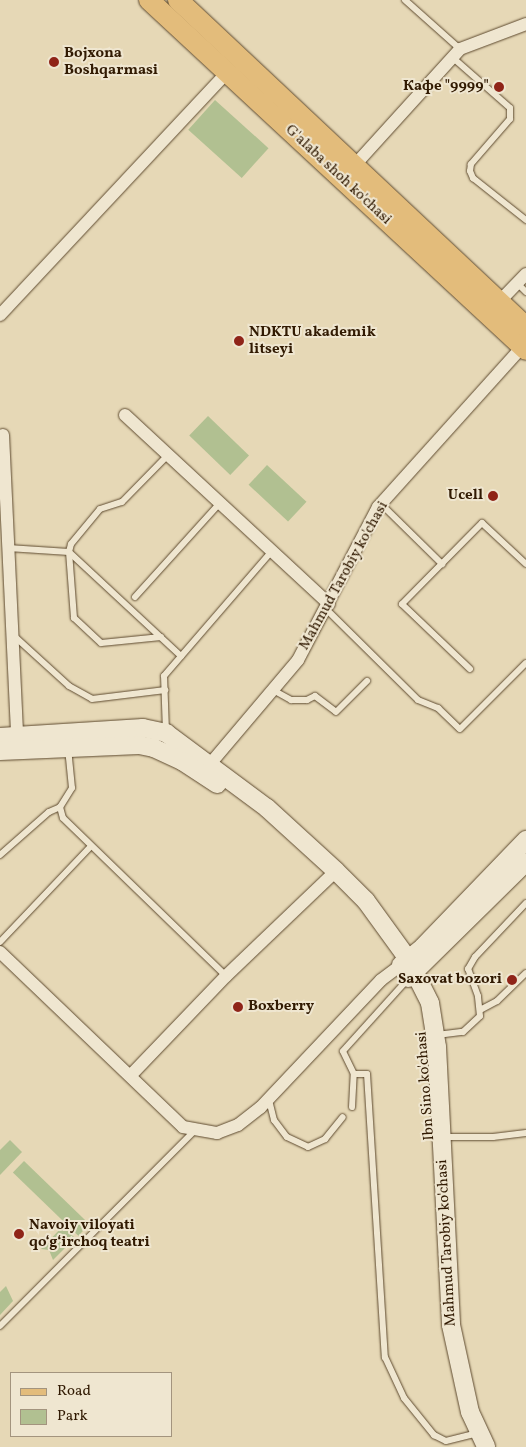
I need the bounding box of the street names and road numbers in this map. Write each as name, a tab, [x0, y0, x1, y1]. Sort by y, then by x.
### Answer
street label: G'alaba shoh ko'chasi	[281, 121, 395, 229]
street label: Mahmud Tarobiy ko'chasi	[295, 498, 393, 654]
street label: Ibn Sino ko'chasi	[413, 1031, 439, 1141]
street label: Mahmud Tarobiy ko'chasi	[434, 1159, 460, 1327]

